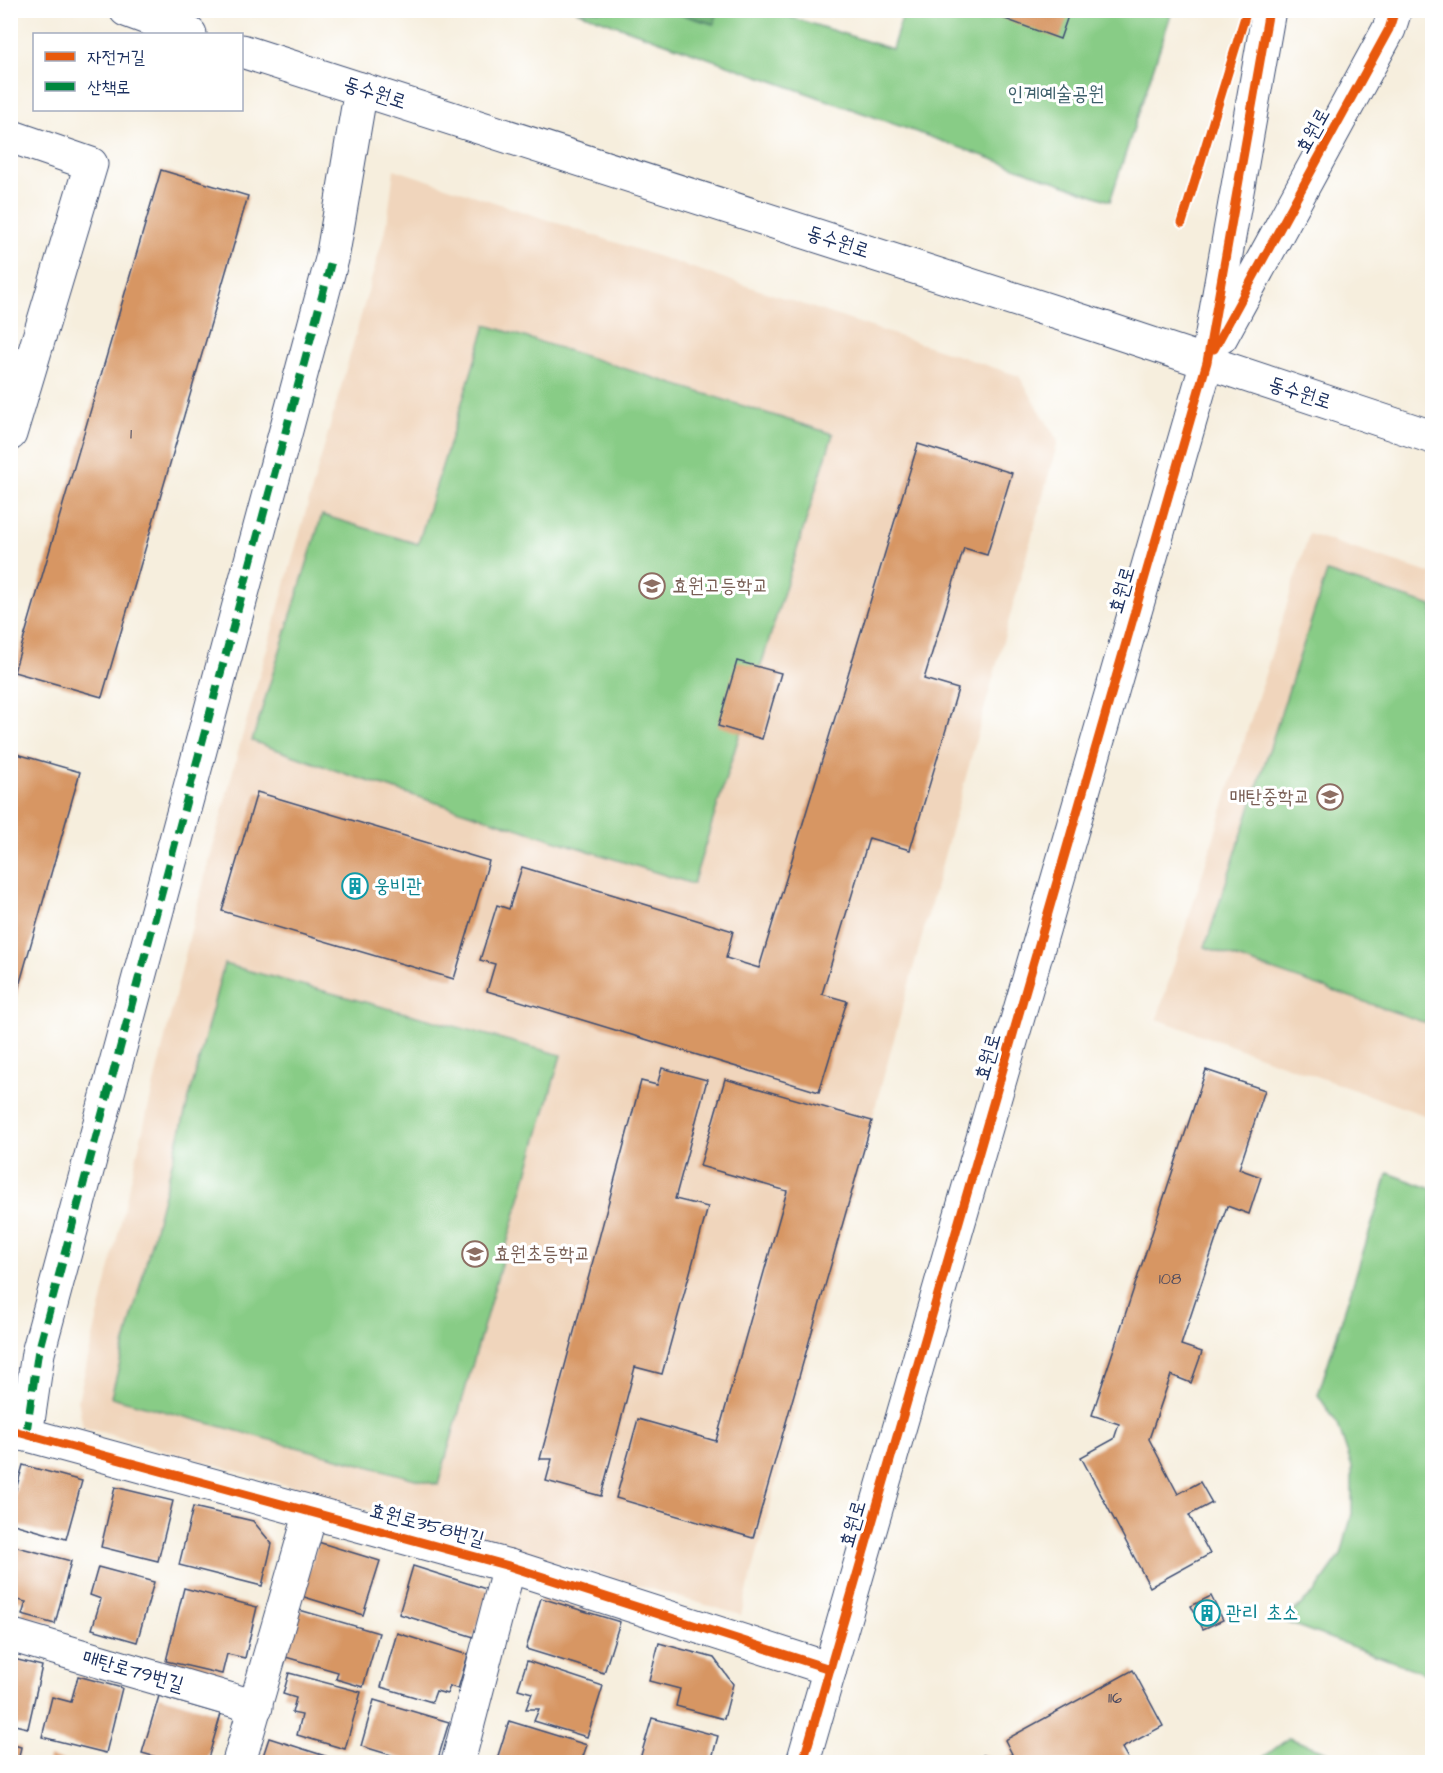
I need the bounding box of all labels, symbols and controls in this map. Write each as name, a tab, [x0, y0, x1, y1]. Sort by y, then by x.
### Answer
legend	[33, 33, 243, 111]
text: 자전거길	[87, 45, 145, 70]
street label: 동수원로	[340, 70, 410, 116]
text: 산책로	[87, 75, 130, 100]
park label: 인계예술공원	[1008, 80, 1104, 108]
street label: 효원로	[1289, 103, 1337, 159]
street label: 동수원로	[803, 219, 873, 265]
street label: 동수원로	[1265, 370, 1335, 416]
house number: 1	[130, 423, 132, 445]
street label: 효원로	[1102, 563, 1142, 617]
school or university icon: 효원고등학교	[637, 571, 667, 601]
place label: 효원고등학교	[672, 572, 769, 600]
school or university icon: 매탄중학교	[1315, 782, 1345, 812]
place label: 매탄중학교	[1230, 783, 1310, 811]
building icon: 웅비관	[340, 871, 370, 901]
place label: 웅비관	[374, 872, 422, 900]
street label: 효원로	[968, 1030, 1008, 1084]
school or university icon: 효원초등학교	[460, 1239, 490, 1269]
place label: 효원초등학교	[494, 1240, 591, 1268]
house number: 108	[1159, 1268, 1181, 1290]
street label: 효원로358번길	[366, 1496, 488, 1554]
street label: 효원로	[833, 1497, 873, 1551]
building icon: 관리 초소	[1192, 1598, 1222, 1628]
place label: 관리 초소	[1226, 1599, 1298, 1627]
street label: 매탄로79번길	[79, 1643, 187, 1699]
house number: 116	[1108, 1687, 1122, 1709]

